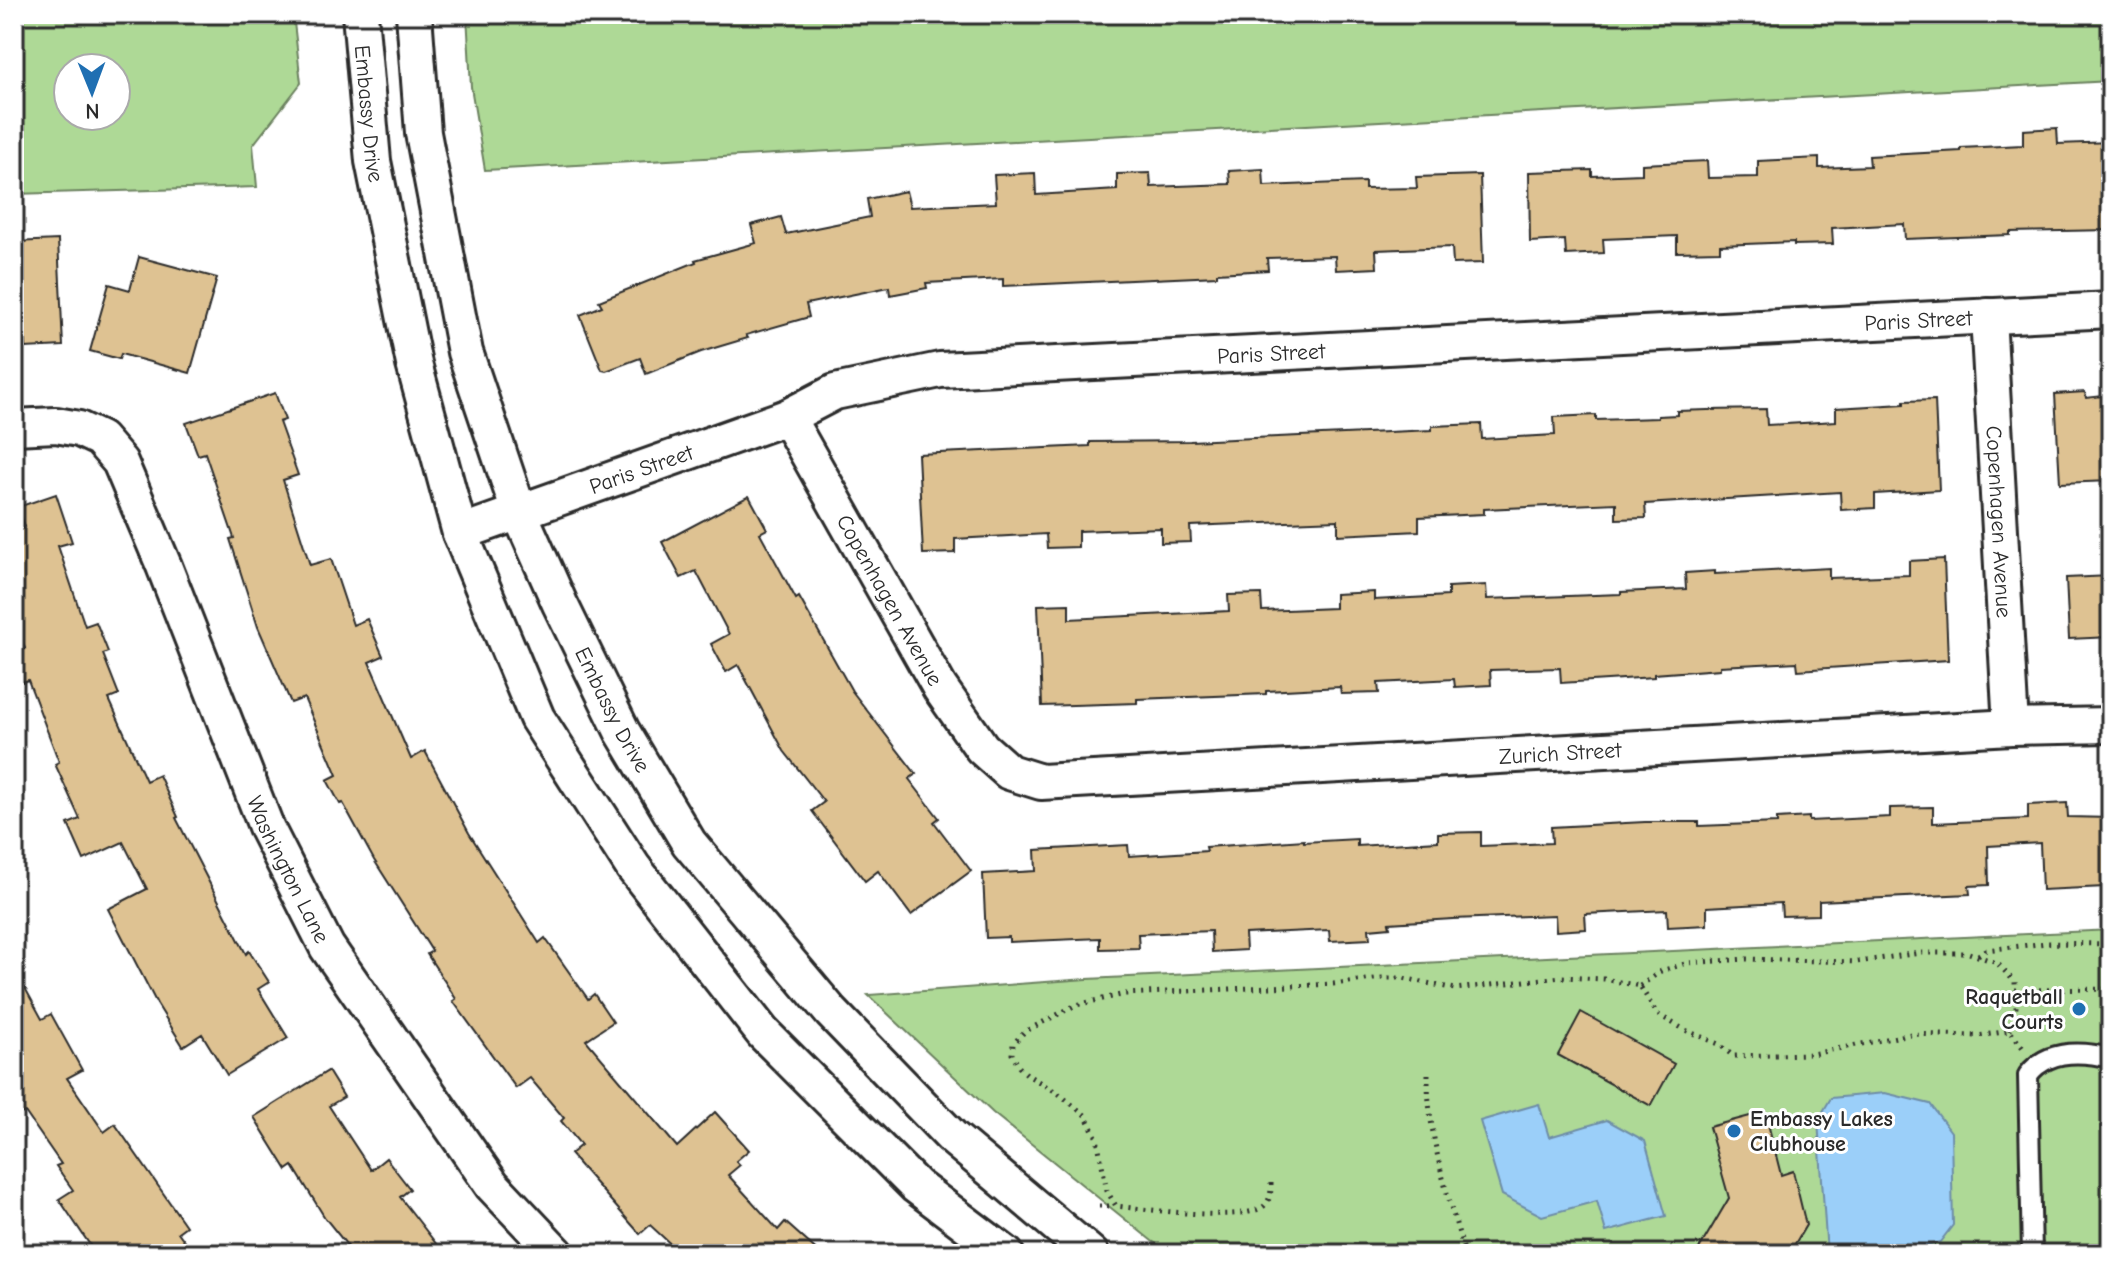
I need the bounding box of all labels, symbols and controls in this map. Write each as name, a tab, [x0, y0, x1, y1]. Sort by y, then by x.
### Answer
street label: Embassy Drive	[349, 44, 389, 185]
north arrow	[52, 52, 132, 132]
text: N	[85, 98, 100, 124]
street label: Paris Street	[1864, 305, 1974, 337]
street label: Paris Street	[1217, 338, 1327, 370]
street label: Copenhagen Avenue	[1980, 425, 2017, 619]
street label: Paris Street	[586, 439, 697, 500]
street label: Copenhagen Avenue	[831, 510, 948, 691]
street label: Embassy Drive	[569, 643, 656, 777]
street label: Zurich Street	[1498, 737, 1623, 770]
street label: Washington Lane	[241, 792, 335, 948]
place label: Raquetball Courts	[1965, 984, 2063, 1035]
marker: Raquetball Courts	[2070, 1000, 2088, 1018]
place label: Embassy Lakes Clubhouse	[1750, 1106, 1893, 1157]
marker: Embassy Lakes Clubhouse	[1725, 1122, 1743, 1140]

